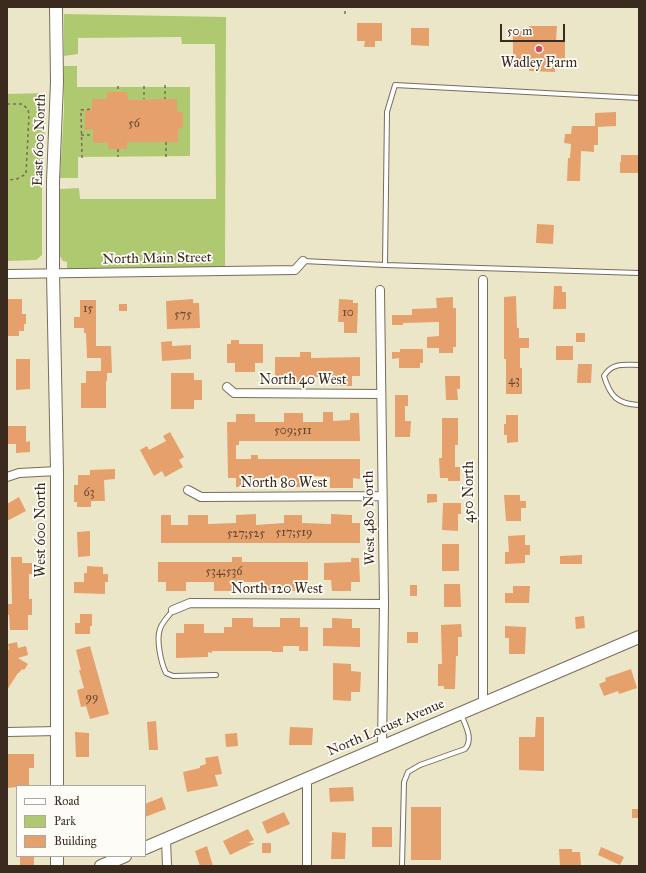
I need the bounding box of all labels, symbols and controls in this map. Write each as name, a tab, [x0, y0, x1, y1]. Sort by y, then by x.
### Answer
scale bar	[502, 16, 567, 42]
text: 50 m	[507, 24, 532, 38]
marker: Wadley Farm	[534, 44, 544, 54]
place label: Wadley Farm	[501, 56, 577, 72]
street label: East 600 North	[30, 94, 50, 186]
house number: 56	[128, 117, 140, 131]
street label: North Main Street	[102, 250, 212, 268]
house number: 15	[83, 302, 93, 316]
house number: 10	[342, 306, 354, 320]
house number: 575	[174, 308, 192, 322]
street label: North 40 West	[259, 373, 347, 389]
house number: 43	[508, 374, 520, 388]
house number: 509;511	[274, 424, 312, 438]
street label: 450 North	[462, 461, 478, 523]
street label: West 480 North	[361, 470, 379, 566]
street label: North 80 West	[241, 476, 327, 492]
street label: West 600 North	[34, 483, 50, 577]
house number: 63	[84, 486, 94, 500]
house number: 517;519	[276, 526, 312, 540]
house number: 527;525	[227, 527, 265, 541]
house number: 534;536	[206, 565, 242, 579]
street label: North 120 West	[231, 582, 323, 598]
house number: 99	[86, 691, 98, 705]
street label: North Locust Avenue	[325, 696, 447, 760]
legend	[16, 785, 146, 857]
text: Road	[54, 794, 80, 808]
text: Park	[54, 814, 76, 828]
text: Building	[54, 834, 96, 848]

